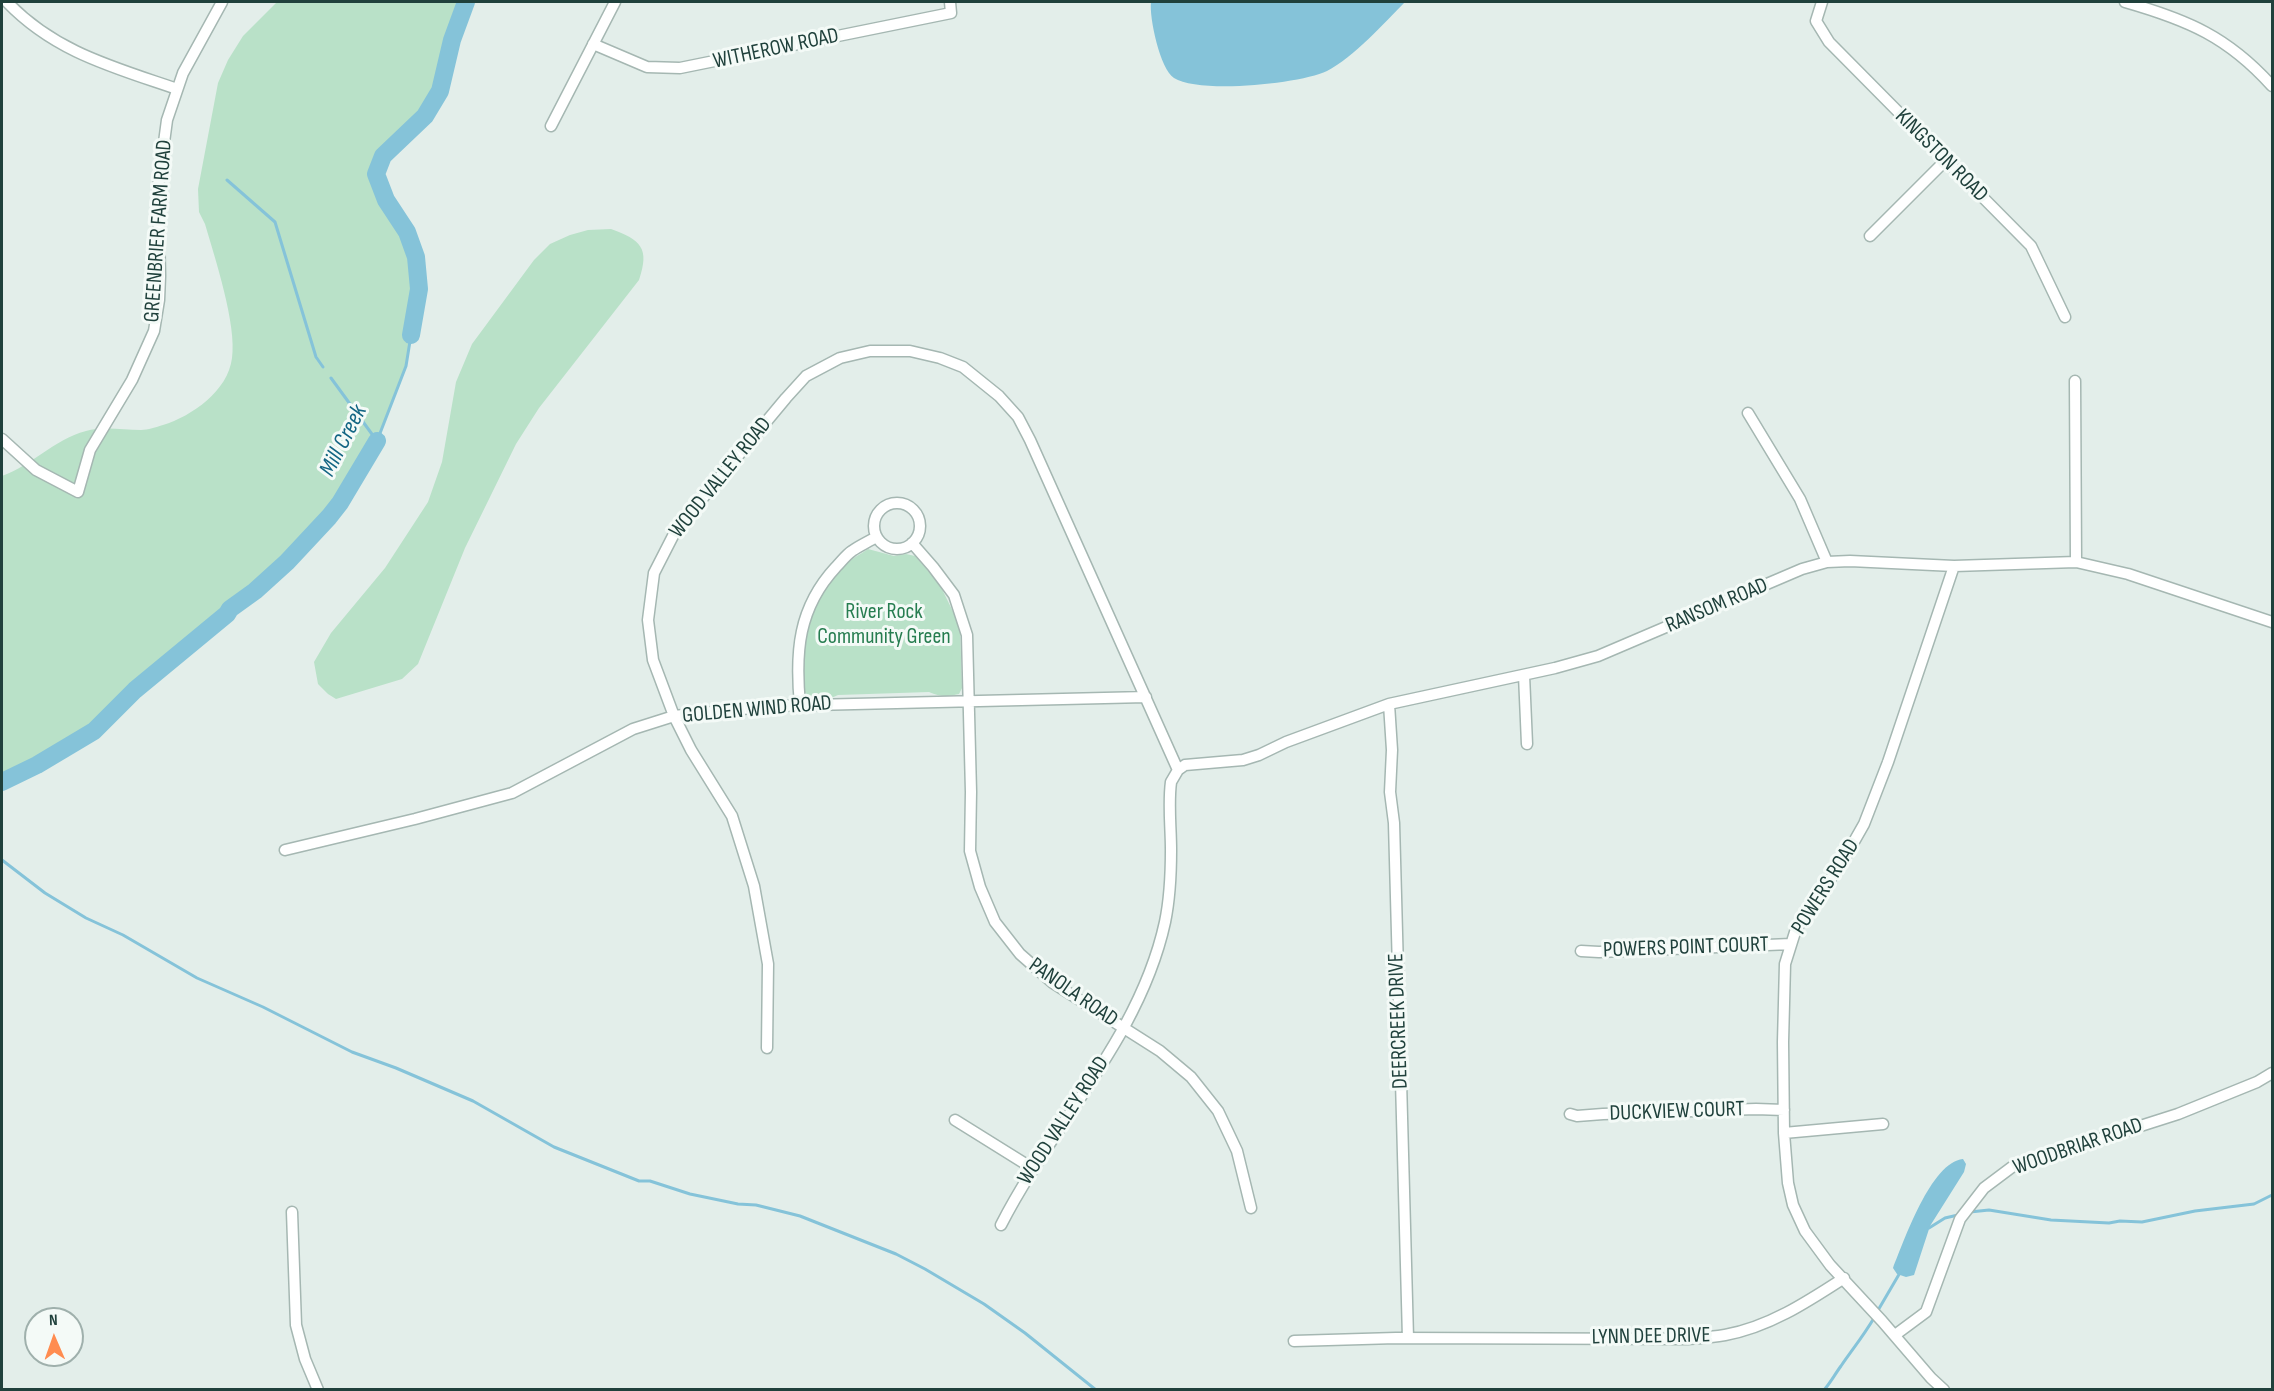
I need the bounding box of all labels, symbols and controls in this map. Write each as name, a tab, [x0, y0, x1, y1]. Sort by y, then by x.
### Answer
street label: WITHEROW ROAD	[711, 23, 841, 75]
street label: KINGSTON ROAD	[1889, 104, 1993, 208]
street label: GREENBRIER FARM ROAD	[139, 139, 179, 323]
water label: Mill Creek	[314, 400, 374, 482]
street label: WOOD VALLEY ROAD	[664, 412, 778, 544]
street label: RANSOM ROAD	[1662, 573, 1772, 639]
park label: River Rock Community Green	[817, 599, 951, 650]
street label: GOLDEN WIND ROAD	[681, 690, 833, 730]
street label: POWERS ROAD	[1786, 834, 1866, 940]
street label: POWERS POINT COURT	[1603, 932, 1769, 964]
street label: PANOLA ROAD	[1023, 953, 1123, 1033]
street label: DEERCREEK DRIVE	[1383, 953, 1415, 1089]
street label: WOOD VALLEY ROAD	[1013, 1052, 1115, 1190]
street label: DUCKVIEW COURT	[1609, 1096, 1745, 1128]
street label: WOODBRIAR ROAD	[2010, 1113, 2146, 1181]
north arrow	[24, 1307, 84, 1367]
text: N	[49, 1311, 58, 1330]
street label: LYNN DEE DRIVE	[1591, 1323, 1711, 1351]

